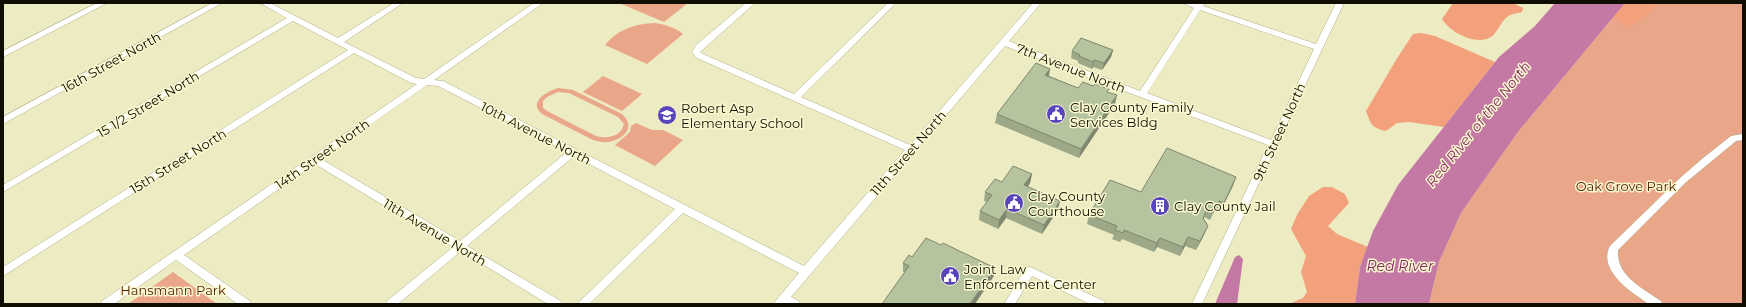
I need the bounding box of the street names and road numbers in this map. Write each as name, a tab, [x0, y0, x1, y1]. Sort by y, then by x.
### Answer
street label: 16th Street North	[59, 28, 163, 96]
street label: 7th Avenue North	[1014, 40, 1128, 96]
street label: 15 1/2 Street North	[94, 67, 202, 141]
street label: 9th Street North	[1249, 80, 1309, 184]
street label: 10th Avenue North	[478, 98, 594, 168]
street label: 11th Street North	[867, 107, 949, 199]
street label: 14th Street North	[272, 115, 372, 193]
street label: 15th Street North	[127, 125, 229, 197]
street label: 11th Avenue North	[381, 195, 489, 269]

